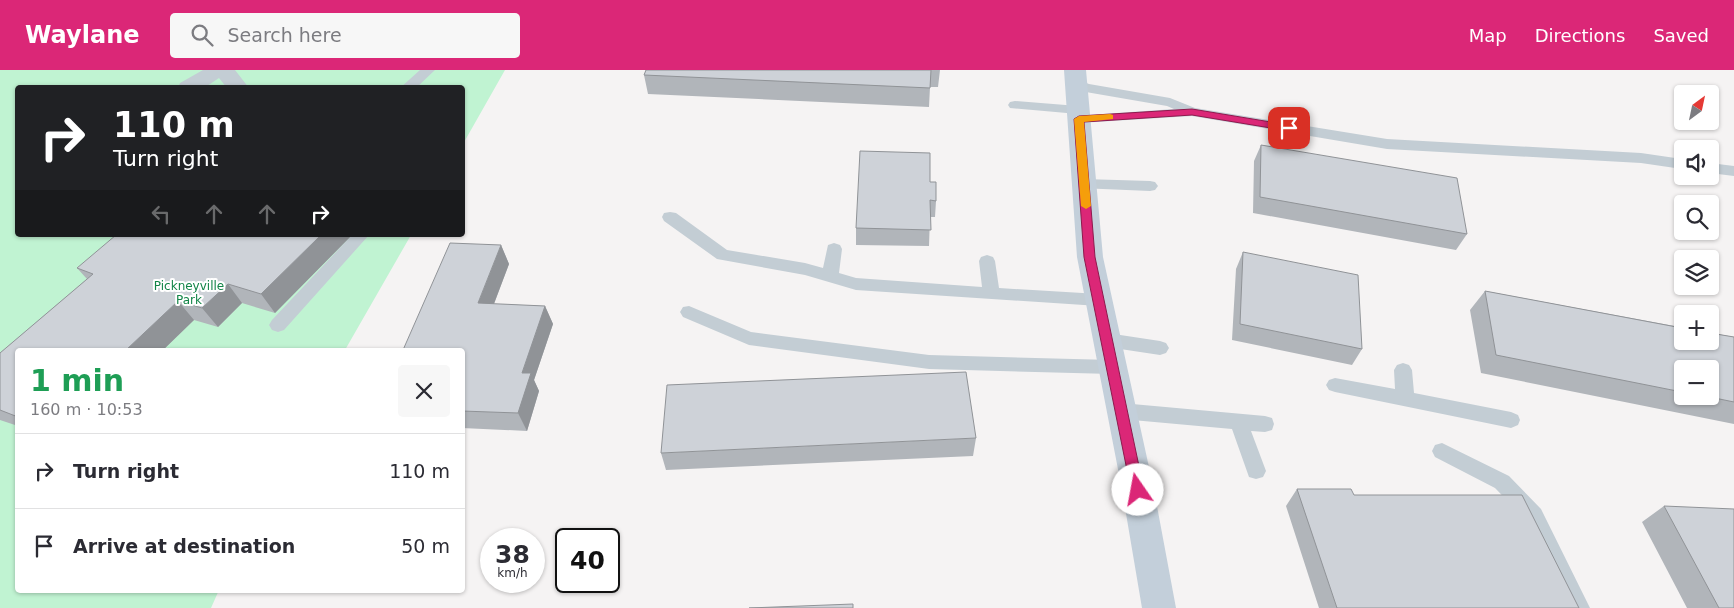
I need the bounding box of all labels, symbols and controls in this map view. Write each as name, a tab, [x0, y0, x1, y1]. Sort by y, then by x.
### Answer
search box	[170, 13, 520, 58]
text: Waylane	[25, 21, 140, 49]
icon: search	[188, 21, 216, 49]
text: Search here	[228, 24, 342, 46]
text: Map	[1469, 25, 1507, 46]
text: Directions	[1535, 25, 1625, 46]
text: Saved	[1653, 25, 1709, 46]
north arrow	[1674, 85, 1719, 130]
map controls	[1674, 85, 1719, 405]
icon: right	[30, 105, 95, 170]
text: 110 m	[113, 105, 235, 145]
pin	[1268, 107, 1310, 149]
icon: arrive	[1275, 114, 1303, 142]
button: sound	[1674, 140, 1719, 185]
text: Turn right	[113, 146, 218, 171]
button: search	[1674, 195, 1719, 240]
icon: left	[147, 200, 175, 228]
icon: ahead	[200, 200, 228, 228]
icon: ahead	[253, 200, 281, 228]
icon: right	[306, 200, 334, 228]
button: layers	[1674, 250, 1719, 295]
park label: Pickneyville Park	[154, 279, 224, 307]
button: +	[1674, 305, 1719, 350]
button: −	[1674, 360, 1719, 405]
text: 1 min	[30, 363, 124, 398]
button: close	[398, 365, 450, 417]
text: 160 m · 10:53	[30, 400, 143, 419]
icon: right	[30, 457, 58, 485]
text: Turn right	[73, 460, 179, 482]
text: 110 m	[389, 460, 450, 482]
position arrow	[1111, 463, 1163, 515]
speed limit sign: 40	[555, 528, 620, 593]
icon: arrive	[30, 532, 58, 560]
text: Arrive at destination	[73, 535, 295, 557]
text: 50 m	[401, 535, 450, 557]
text: 38	[495, 540, 530, 569]
text: km/h	[497, 566, 528, 580]

